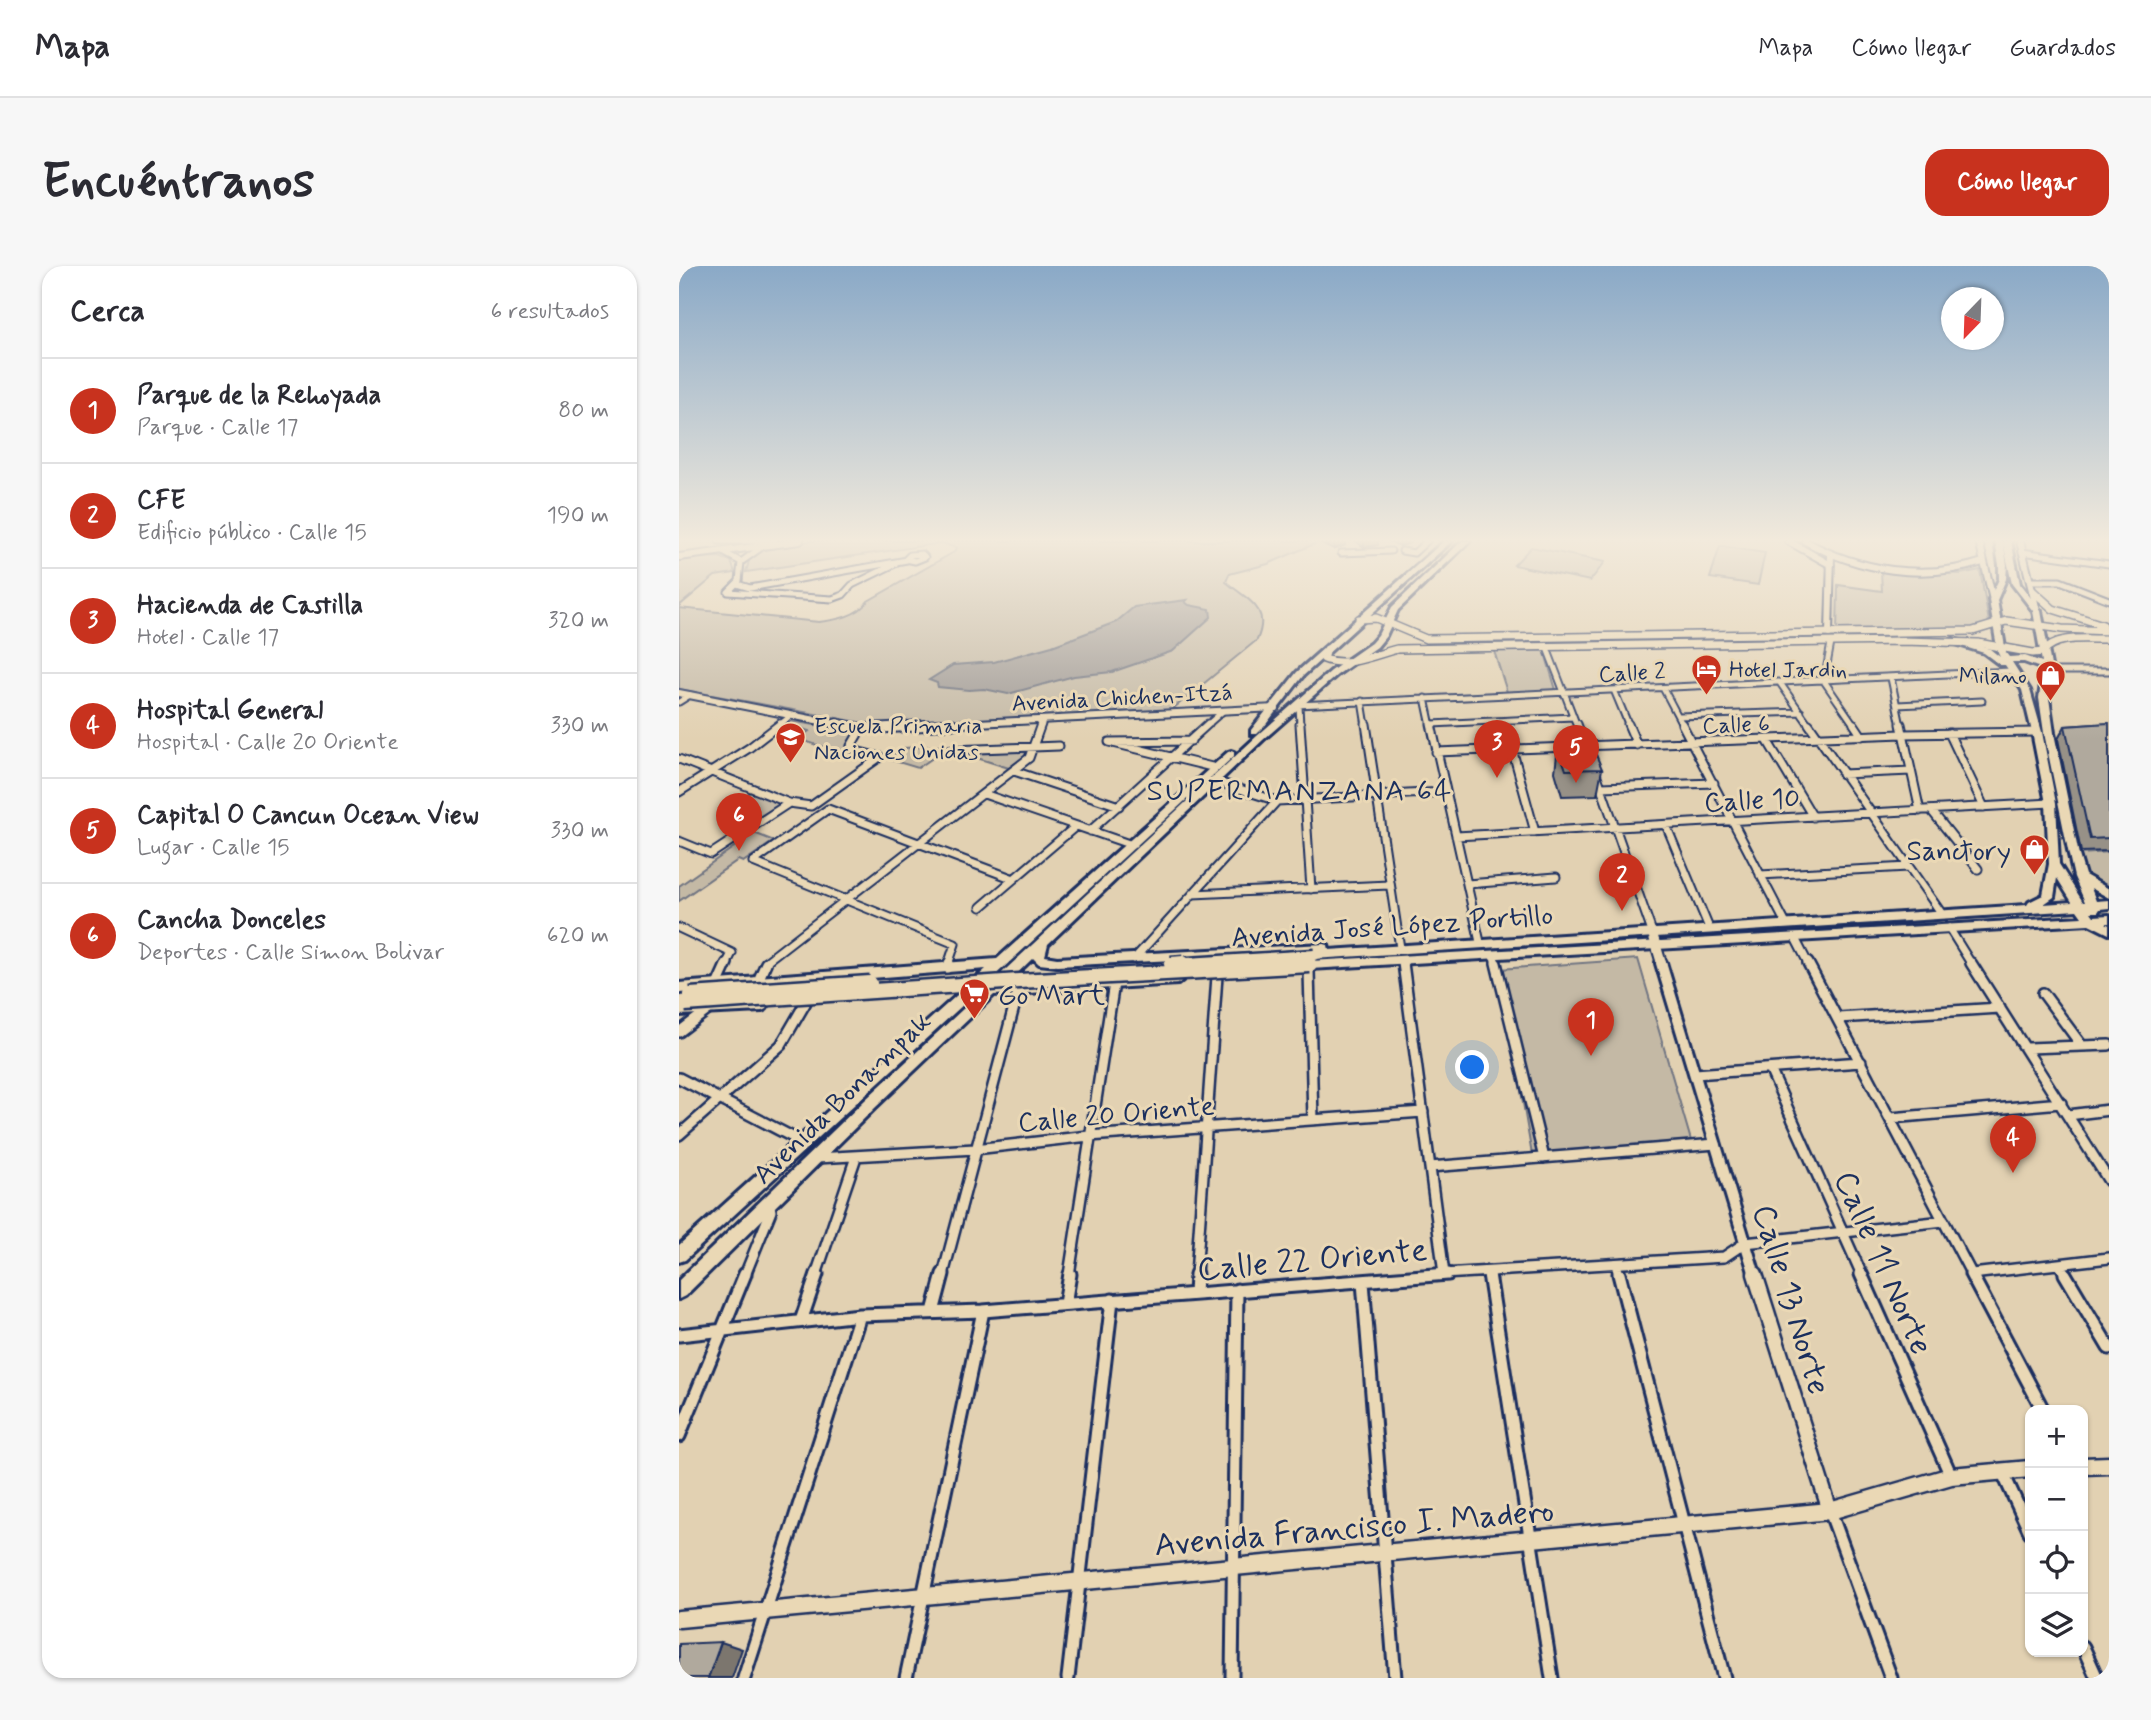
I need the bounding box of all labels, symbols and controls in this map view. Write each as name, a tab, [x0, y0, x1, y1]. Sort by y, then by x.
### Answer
text: Mapa	[35, 26, 110, 70]
text: Mapa	[1758, 33, 1813, 64]
text: Cómo llegar	[1851, 33, 1971, 64]
text: Guardados	[2009, 33, 2116, 64]
button: Cómo llegar	[1925, 149, 2109, 216]
text: Encuéntranos	[42, 150, 314, 215]
north arrow	[1941, 287, 2004, 350]
text: Cerca	[70, 292, 145, 331]
text: 6 resultados	[491, 297, 609, 327]
text: Parque de la Rehoyada	[137, 379, 381, 413]
text: 1	[88, 396, 98, 426]
text: 80 m	[558, 396, 609, 426]
text: Parque · Calle 17	[137, 413, 298, 443]
text: CFE	[137, 484, 185, 518]
text: 2	[87, 501, 99, 531]
text: 190 m	[547, 501, 609, 531]
text: Edificio público · Calle 15	[137, 518, 367, 548]
text: Hacienda de Castilla	[137, 589, 363, 623]
text: 3	[88, 606, 98, 636]
text: 320 m	[548, 606, 609, 636]
text: Hotel · Calle 17	[137, 623, 279, 653]
hotel icon: Hotel Jardin	[1689, 652, 1723, 696]
place label: Hotel Jardin	[1729, 656, 1847, 686]
street label: Calle 2	[1598, 657, 1666, 691]
shop icon: Milano	[2033, 658, 2067, 702]
place label: Milano	[1959, 662, 2027, 692]
street label: Avenida Chichen-Itzá	[1011, 678, 1233, 720]
text: Hospital General	[137, 694, 323, 728]
street label: Calle 6	[1702, 710, 1770, 742]
text: 4	[86, 711, 100, 741]
text: 330 m	[551, 711, 609, 741]
place label: Escuela Primaria Naciones Unidas	[814, 712, 982, 768]
pin: 3	[1474, 720, 1520, 778]
school or university icon: Escuela Primaria Naciones Unidas	[774, 721, 808, 765]
pin: 5	[1553, 725, 1599, 783]
text: Hospital · Calle 20 Oriente	[137, 728, 399, 758]
district label: SUPERMANZANA 64	[1147, 772, 1453, 811]
street label: Calle 10	[1703, 781, 1801, 822]
pin: 6	[716, 793, 762, 851]
text: Capital O Cancun Ocean View	[137, 799, 479, 833]
text: 5	[86, 816, 100, 846]
text: 330 m	[551, 816, 609, 846]
text: Lugar · Calle 15	[137, 833, 290, 863]
shop icon: Sanctory	[2017, 833, 2051, 877]
place label: Sanctory	[1906, 834, 2011, 871]
pin: 2	[1599, 853, 1645, 911]
street label: Avenida José López Portillo	[1230, 898, 1554, 957]
text: Cancha Donceles	[137, 904, 326, 938]
text: 6	[87, 921, 99, 951]
text: 620 m	[547, 921, 609, 951]
text: Deportes · Calle Simon Bolivar	[137, 938, 444, 968]
supermarket icon: Go Mart	[958, 977, 992, 1021]
place label: Go Mart	[998, 978, 1106, 1015]
pin: 1	[1568, 998, 1614, 1056]
street label: Avenida Bonampak	[746, 1004, 940, 1193]
your location	[1455, 1050, 1489, 1084]
street label: Calle 20 Oriente	[1016, 1088, 1216, 1143]
pin: 4	[1990, 1115, 2036, 1173]
street label: Calle 11 Norte	[1822, 1164, 1942, 1362]
street label: Calle 13 Norte	[1740, 1199, 1840, 1400]
street label: Calle 22 Oriente	[1195, 1229, 1429, 1293]
map controls	[2025, 1405, 2088, 1657]
button: +	[2025, 1405, 2088, 1468]
button: −	[2025, 1468, 2088, 1531]
street label: Avenida Francisco I. Madero	[1153, 1490, 1556, 1568]
button: locate	[2025, 1531, 2088, 1594]
button: layers	[2025, 1594, 2088, 1657]

